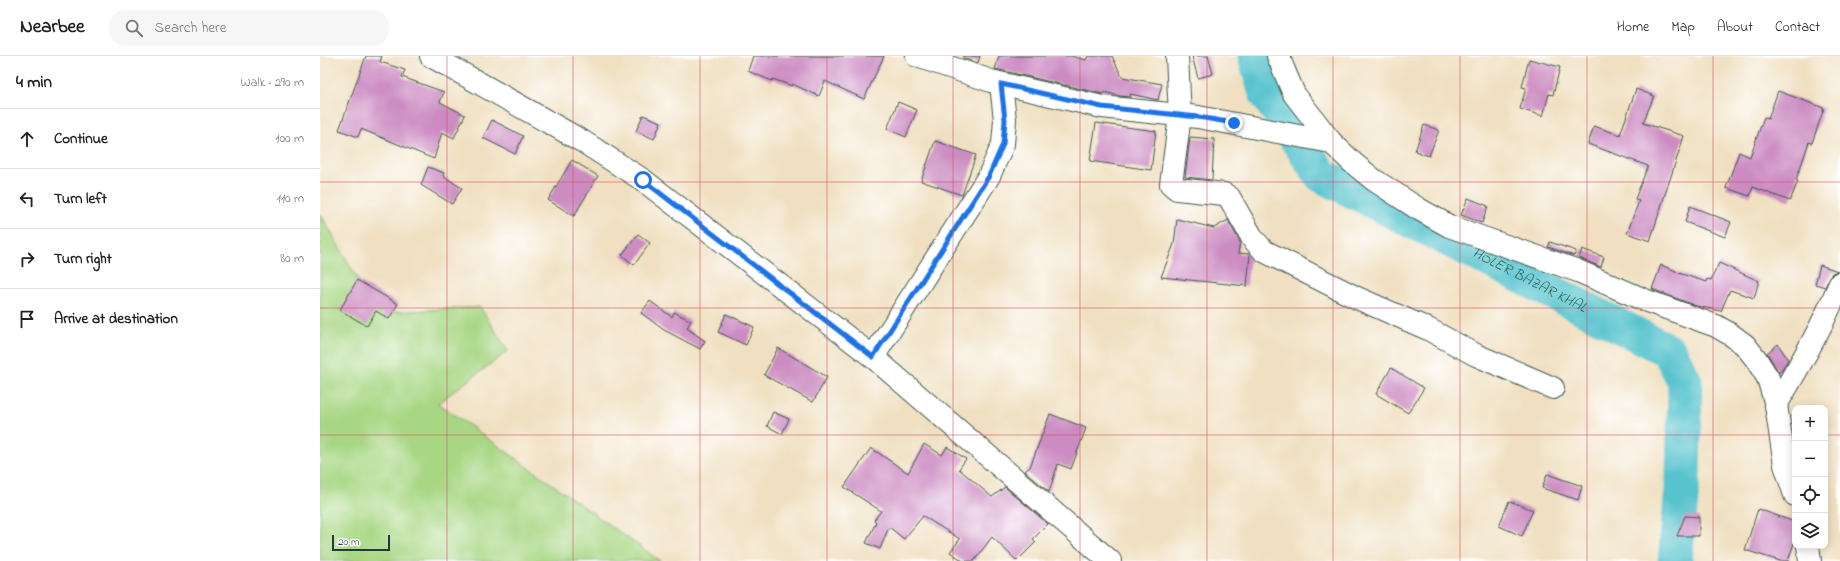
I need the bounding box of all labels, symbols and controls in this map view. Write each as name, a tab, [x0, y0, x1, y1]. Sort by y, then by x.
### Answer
search box	[109, 10, 389, 46]
text: Nearbee	[20, 14, 85, 41]
icon: search	[123, 17, 145, 39]
text: Search here	[155, 17, 226, 39]
text: Home	[1617, 17, 1649, 38]
text: Map	[1671, 17, 1695, 38]
text: About	[1717, 17, 1753, 38]
text: Contact	[1775, 17, 1820, 38]
text: 4 min	[16, 70, 52, 95]
text: Walk · 290 m	[240, 73, 304, 92]
route end	[1225, 114, 1243, 132]
icon: ahead	[16, 128, 38, 150]
text: Continue	[54, 128, 108, 150]
text: 100 m	[275, 129, 304, 148]
route start	[634, 171, 652, 189]
icon: left	[16, 188, 38, 210]
text: Turn left	[54, 188, 107, 210]
text: 110 m	[277, 189, 304, 208]
water label: HOLER BAZAR KHAL	[1469, 242, 1591, 319]
icon: right	[16, 248, 38, 270]
text: Turn right	[54, 248, 112, 270]
text: 80 m	[280, 249, 304, 268]
icon: arrive	[16, 308, 38, 330]
text: Arrive at destination	[54, 308, 178, 330]
map controls	[1792, 405, 1828, 549]
button: +	[1792, 405, 1828, 441]
button: −	[1792, 441, 1828, 477]
button: locate	[1792, 477, 1828, 513]
button: layers	[1792, 513, 1828, 549]
scale bar	[332, 533, 390, 552]
text: 20 m	[338, 534, 360, 550]

